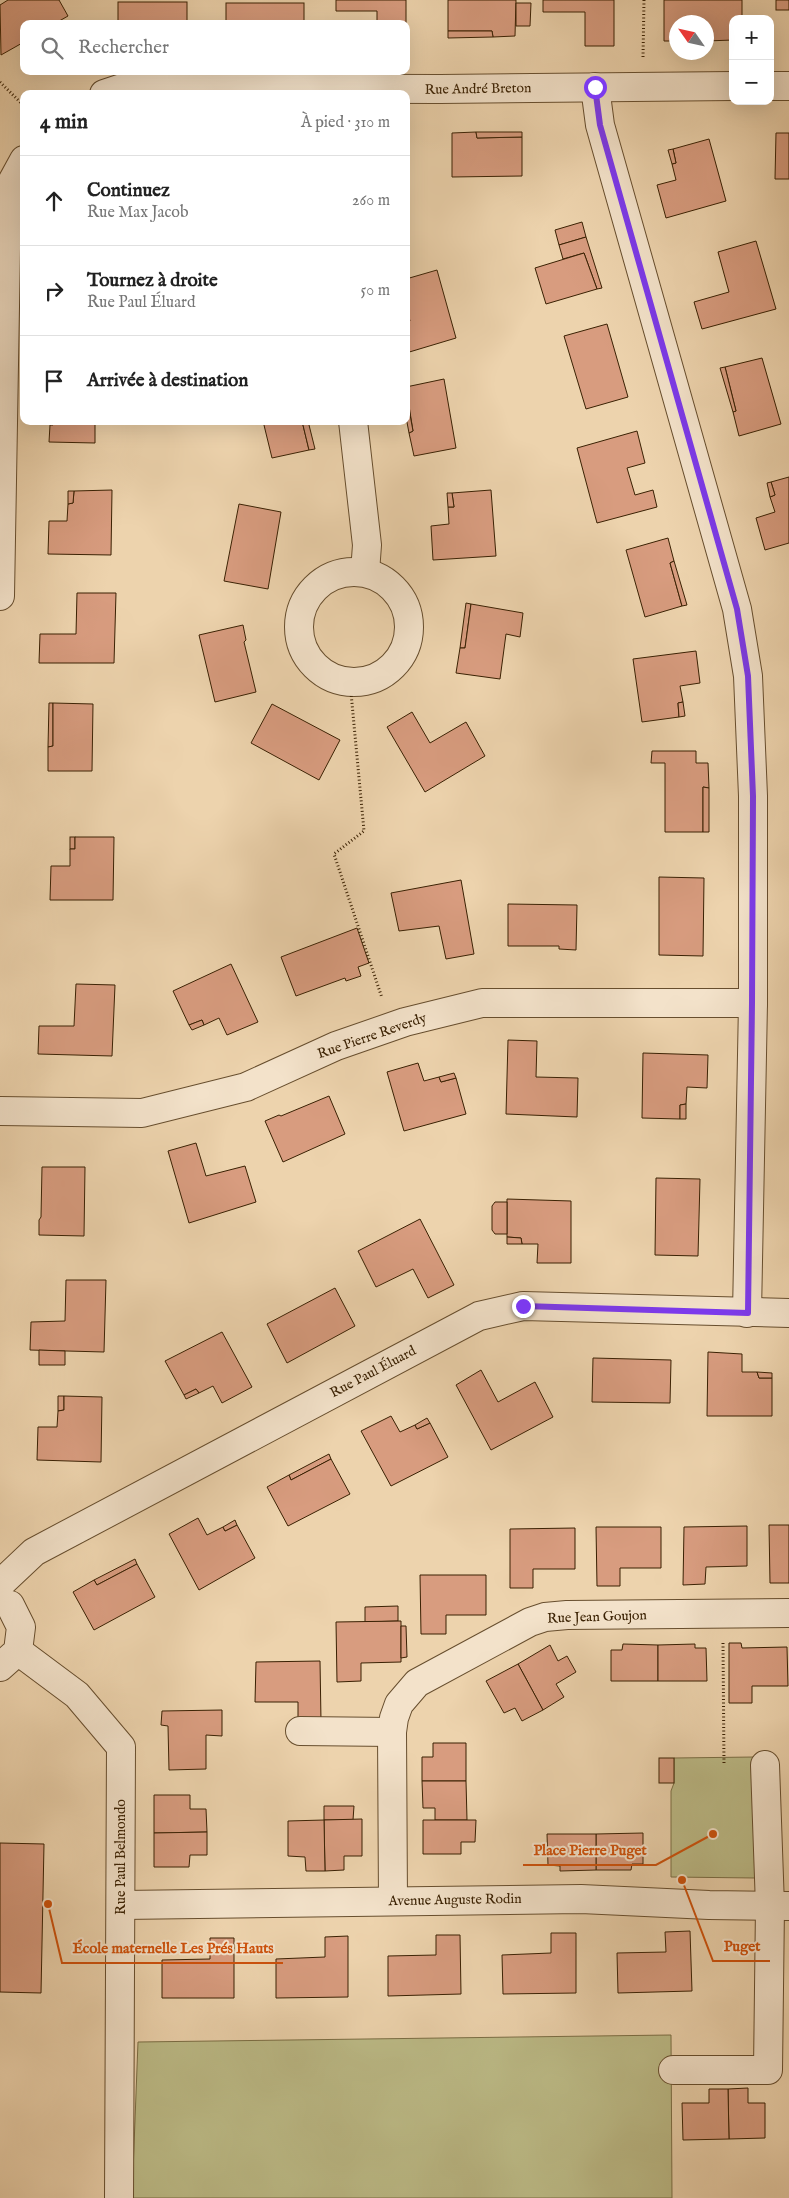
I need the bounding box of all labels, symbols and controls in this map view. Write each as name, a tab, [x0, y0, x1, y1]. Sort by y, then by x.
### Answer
north arrow	[669, 15, 714, 60]
map controls	[729, 15, 774, 105]
button: +	[729, 15, 774, 60]
search box	[20, 20, 410, 75]
icon: search	[38, 34, 66, 62]
text: Rechercher	[78, 36, 169, 60]
button: −	[729, 60, 774, 105]
route start	[584, 76, 607, 99]
street label: Rue André Breton	[424, 79, 532, 99]
text: 4 min	[40, 109, 88, 136]
text: À pied · 310 m	[301, 113, 390, 133]
text: Continuez	[87, 179, 170, 203]
icon: ahead	[40, 187, 68, 215]
text: 260 m	[352, 191, 390, 211]
text: Rue Max Jacob	[87, 203, 189, 223]
text: Tournez à droite	[87, 269, 218, 293]
icon: right	[40, 277, 68, 305]
text: 50 m	[361, 281, 390, 301]
text: Rue Paul Éluard	[87, 293, 195, 313]
icon: arrive	[40, 367, 68, 395]
text: Arrivée à destination	[87, 369, 248, 393]
street label: Rue Pierre Reverdy	[315, 1009, 429, 1063]
route end	[512, 1295, 535, 1318]
street label: Rue Paul Éluard	[326, 1341, 420, 1402]
street label: Rue Jean Goujon	[547, 1606, 648, 1628]
street label: Rue Paul Belmondo	[112, 1799, 130, 1915]
callout: Place Pierre Puget	[523, 1835, 656, 1865]
text: Place Pierre Puget	[533, 1841, 647, 1860]
street label: Avenue Auguste Rodin	[387, 1890, 522, 1910]
callout: Puget	[713, 1931, 770, 1961]
callout: École maternelle Les Prés Hauts	[62, 1933, 283, 1963]
text: Puget	[724, 1937, 761, 1956]
text: École maternelle Les Prés Hauts	[72, 1939, 274, 1958]

